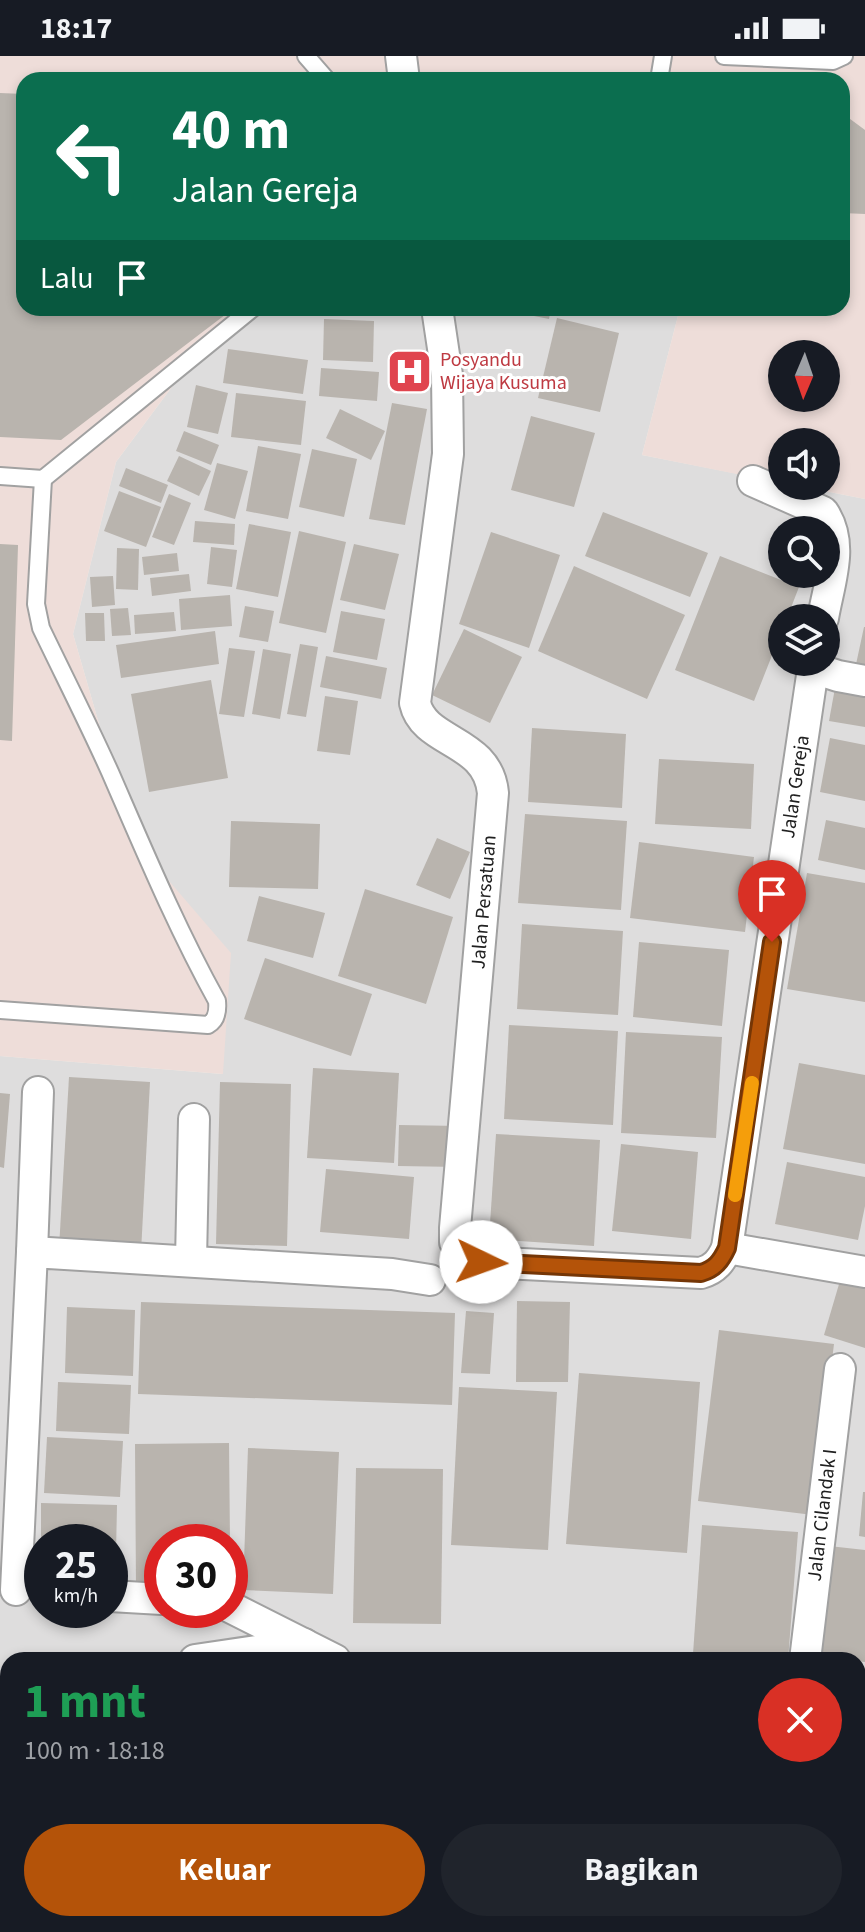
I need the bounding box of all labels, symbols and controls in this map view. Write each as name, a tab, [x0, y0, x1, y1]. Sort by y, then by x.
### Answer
text: 18:17	[40, 7, 112, 50]
text: 40 m	[172, 91, 290, 170]
icon: left	[40, 104, 144, 208]
text: Jalan Gereja	[172, 165, 359, 216]
icon: arrive	[110, 256, 154, 300]
text: Lalu	[40, 257, 94, 300]
north arrow	[768, 340, 840, 412]
map controls	[768, 340, 840, 676]
place label: Posyandu Wijaya Kusuma	[440, 346, 567, 397]
hospital icon: Posyandu Wijaya Kusuma	[385, 347, 433, 395]
button: sound	[768, 428, 840, 500]
button: search	[768, 516, 840, 588]
button: layers	[768, 604, 840, 676]
street label: Jalan Gereja	[774, 733, 817, 840]
street label: Jalan Persatuan	[464, 834, 504, 970]
pin	[738, 860, 806, 942]
icon: arrive	[750, 872, 794, 916]
position arrow	[439, 1220, 523, 1304]
street label: Jalan Cilandak I	[801, 1447, 844, 1583]
speed limit sign: 30	[144, 1524, 248, 1628]
text: 25	[55, 1537, 97, 1594]
text: km/h	[54, 1582, 98, 1610]
text: 1 mnt	[24, 1668, 146, 1736]
button: close	[758, 1678, 842, 1762]
text: 100 m · 18:18	[24, 1732, 165, 1769]
button: Keluar	[24, 1824, 425, 1916]
button: Bagikan	[441, 1824, 842, 1916]

